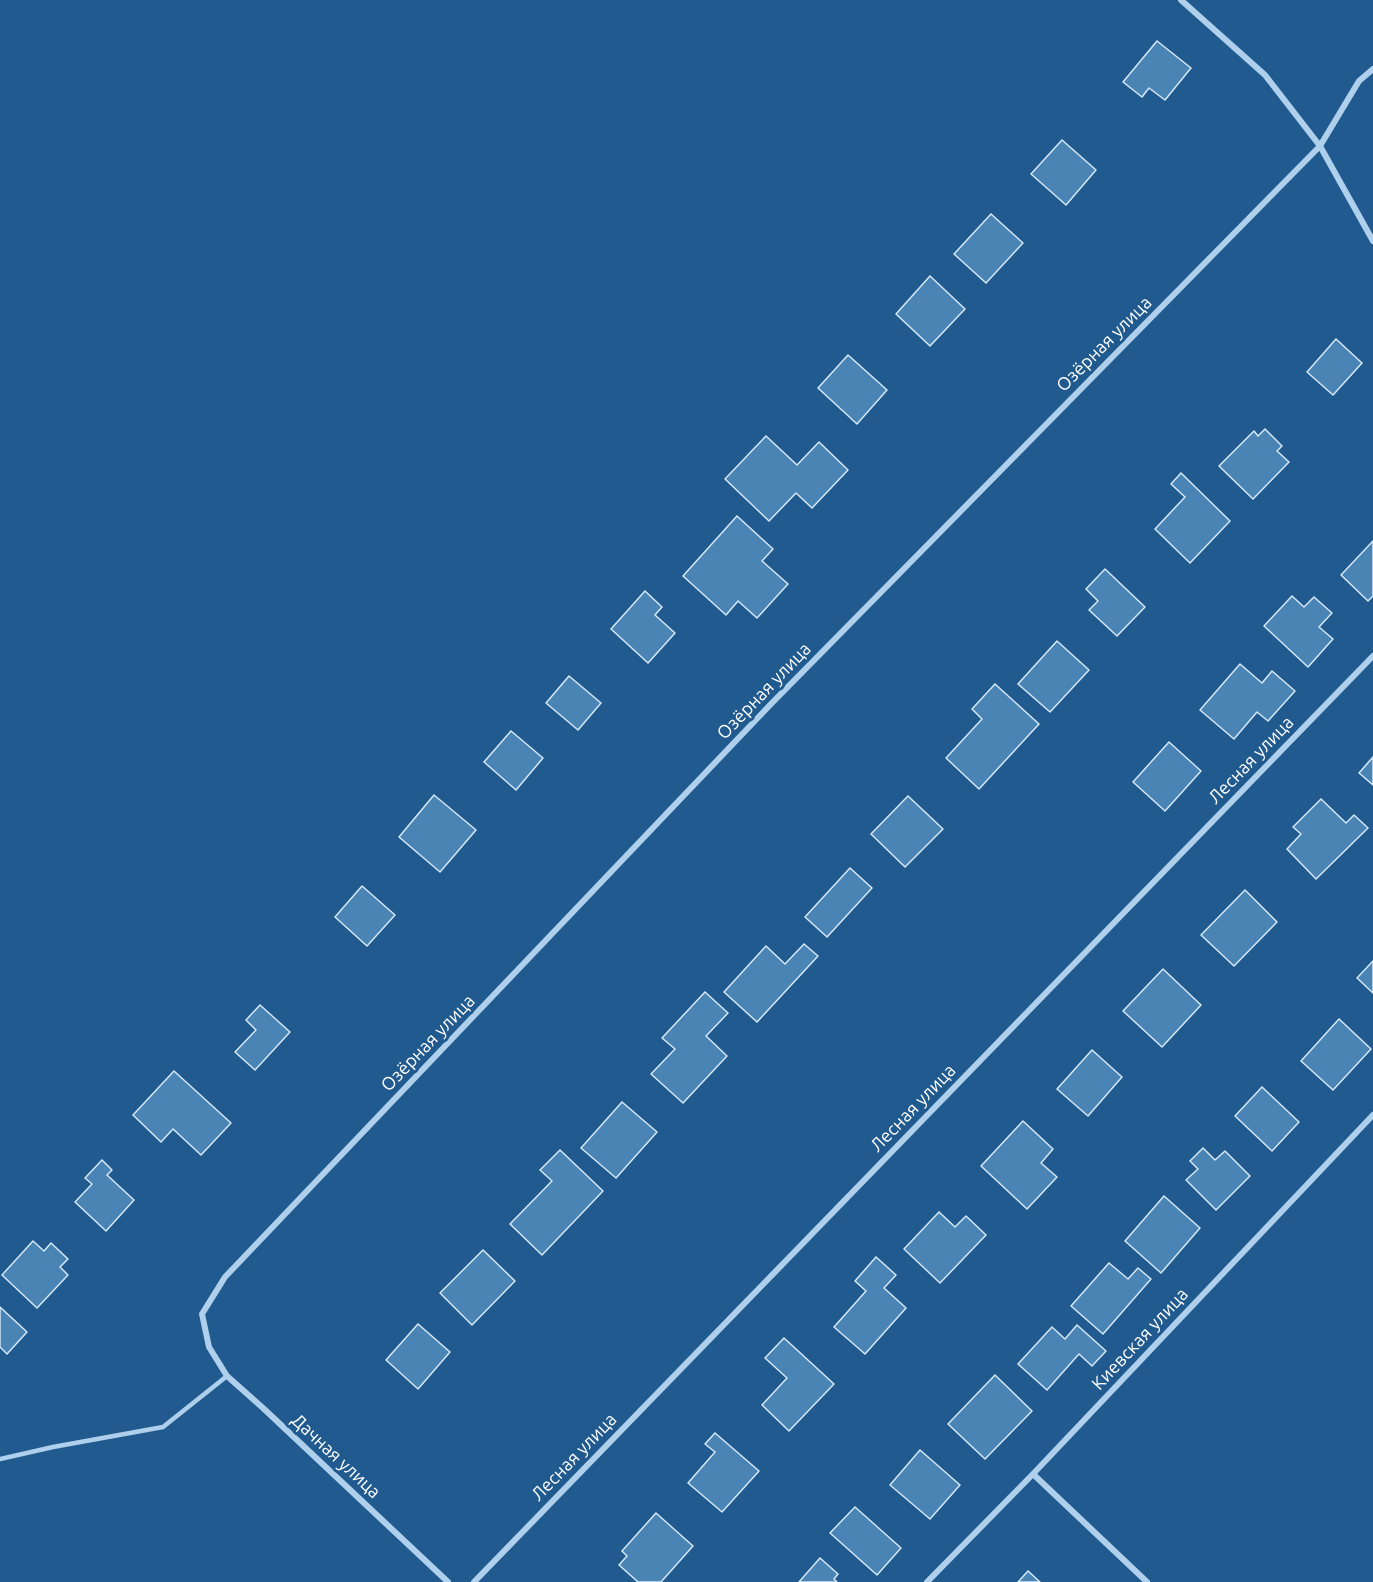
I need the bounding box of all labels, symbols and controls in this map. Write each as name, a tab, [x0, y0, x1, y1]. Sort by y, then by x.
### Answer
street label: Озёрная улица	[1052, 292, 1156, 396]
street label: Озёрная улица	[713, 638, 815, 744]
street label: Лесная улица	[1204, 712, 1298, 808]
street label: Озёрная улица	[377, 990, 479, 1096]
street label: Лесная улица	[866, 1060, 960, 1156]
street label: Киевская улица	[1087, 1284, 1193, 1394]
street label: Дачная улица	[287, 1409, 385, 1503]
street label: Лесная улица	[527, 1409, 621, 1505]

